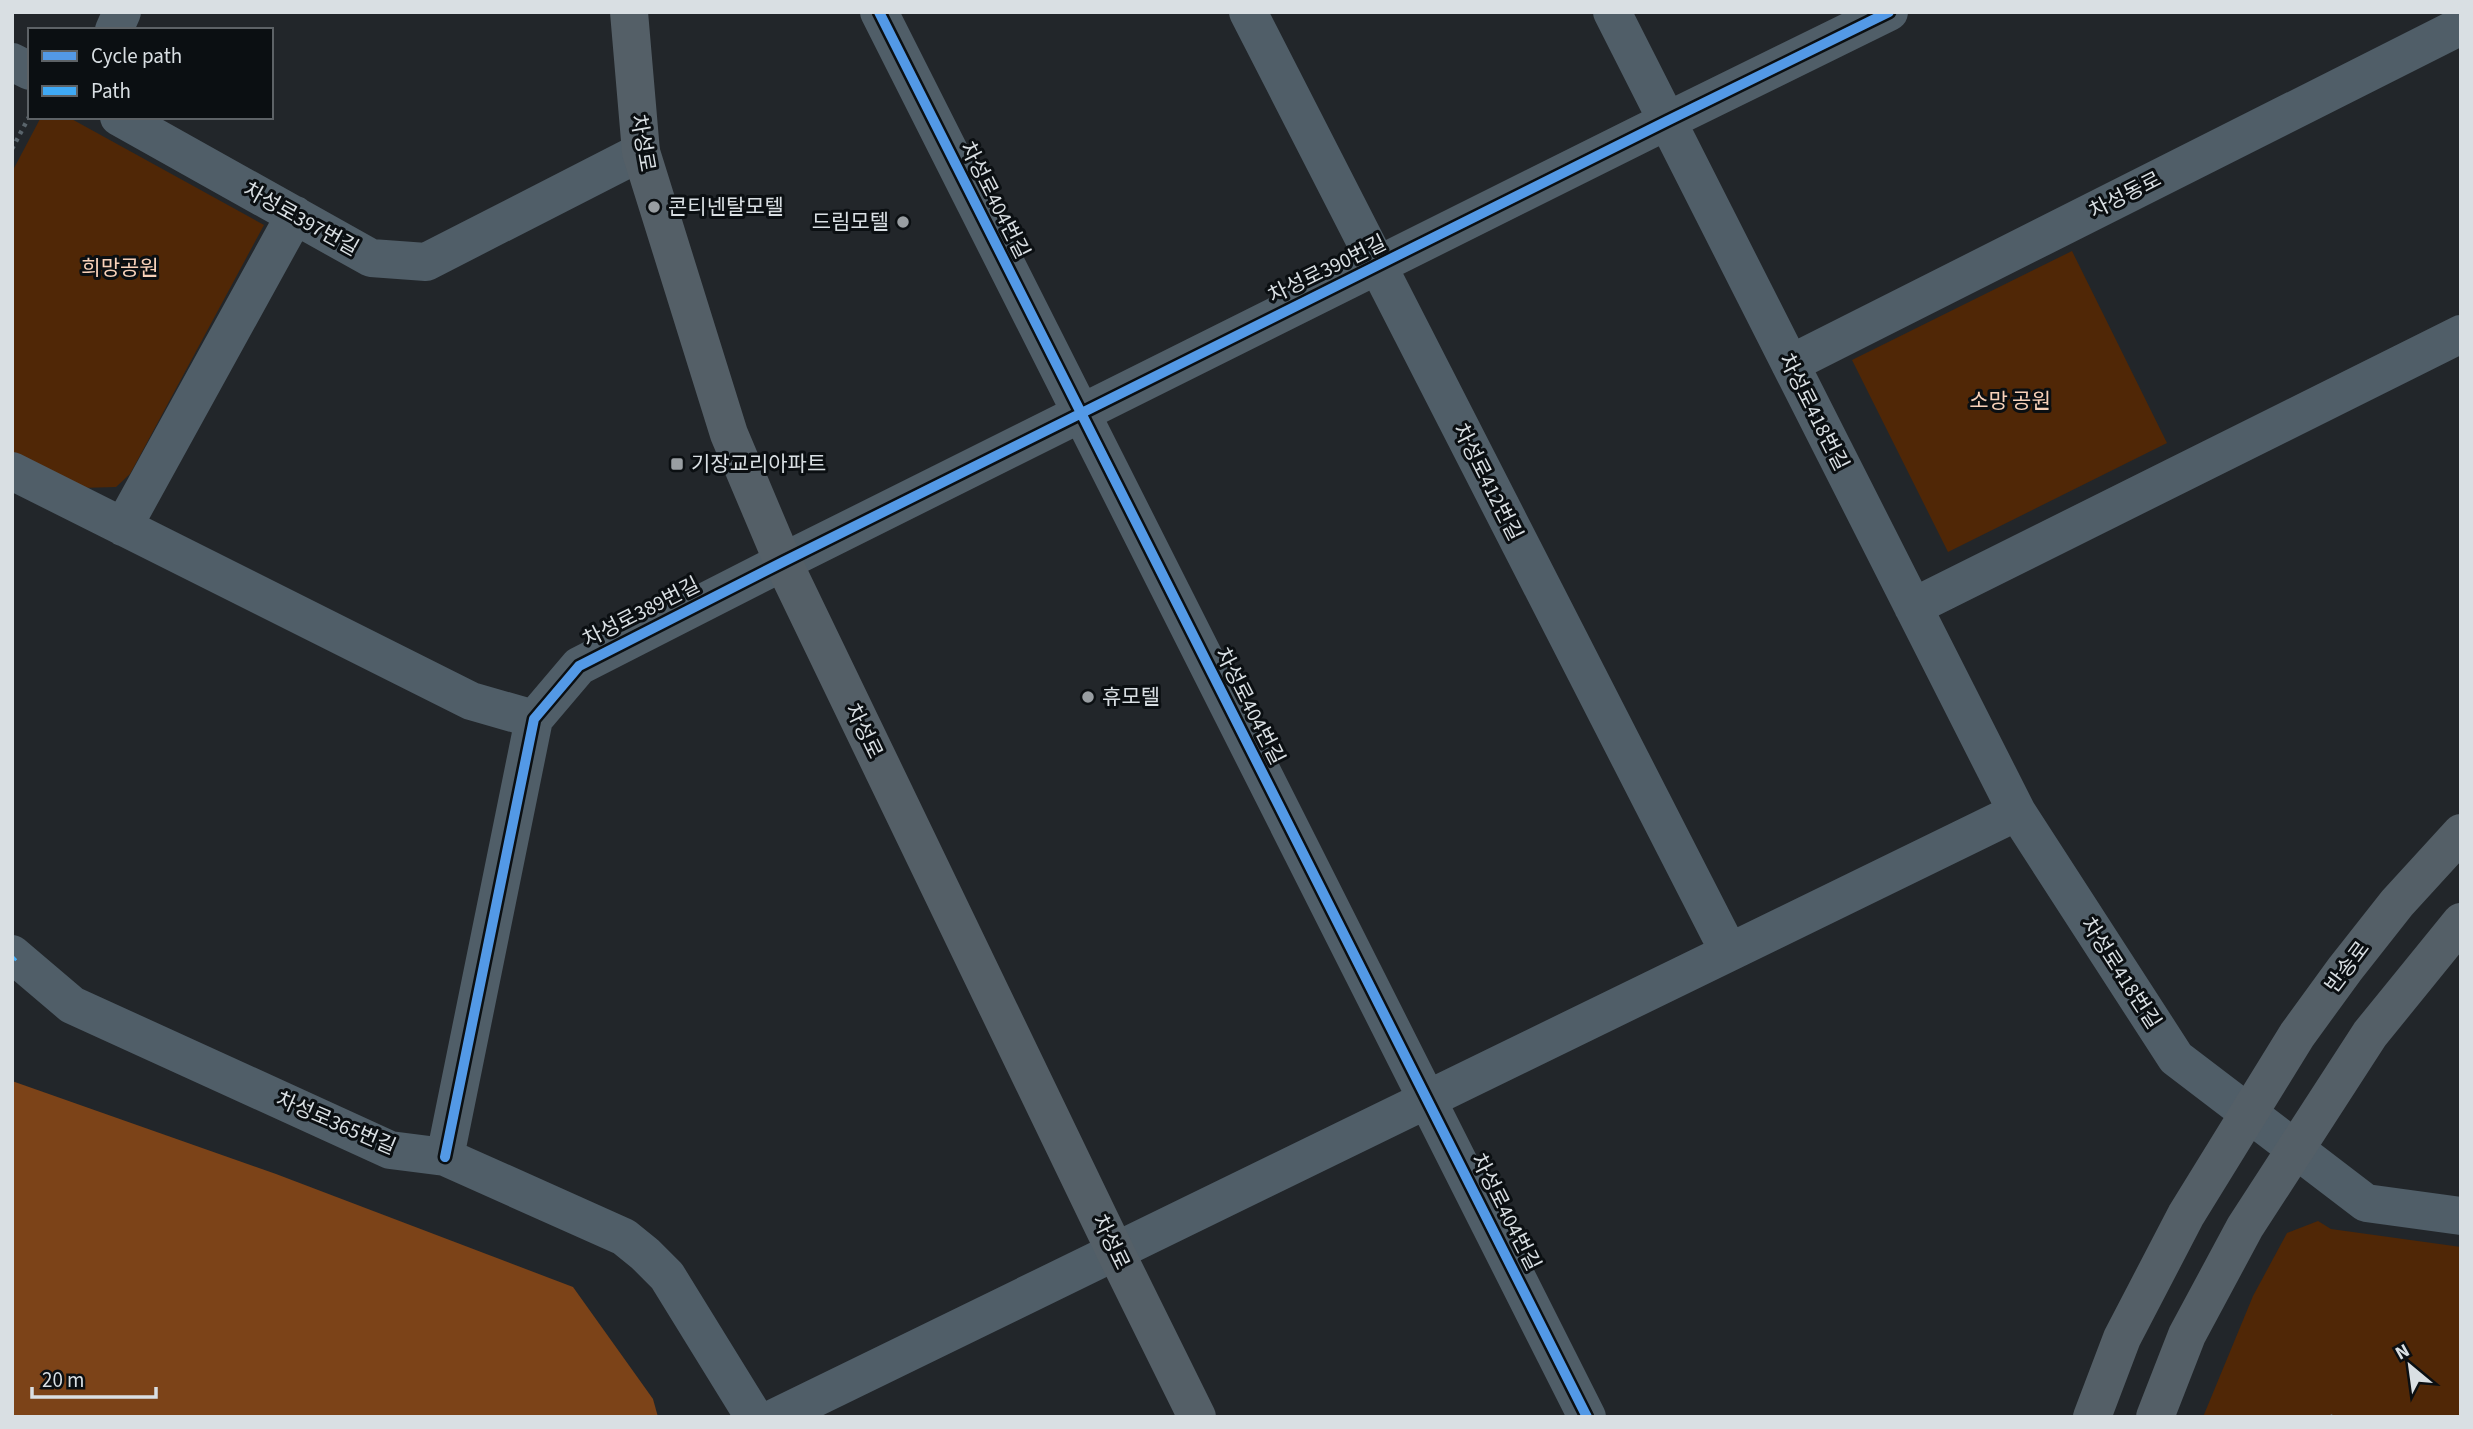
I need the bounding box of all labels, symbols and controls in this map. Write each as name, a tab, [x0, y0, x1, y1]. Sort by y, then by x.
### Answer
legend	[28, 28, 273, 119]
text: Cycle path	[91, 41, 182, 71]
text: Path	[91, 76, 131, 106]
street label: 차성로	[623, 112, 663, 174]
street label: 차성로404번길	[953, 136, 1037, 264]
street label: 차성동로	[2084, 164, 2166, 226]
street label: 차성로397번길	[238, 175, 364, 263]
place label: 콘티넨탈모텔	[668, 192, 784, 222]
marker: 콘티넨탈모텔	[646, 199, 662, 215]
place label: 드림모텔	[812, 207, 889, 237]
marker: 드림모텔	[895, 214, 911, 230]
street label: 차성로390번길	[1263, 227, 1391, 311]
park label: 희망공원	[81, 253, 159, 283]
street label: 차성로418번길	[1772, 348, 1856, 476]
park label: 소망 공원	[1969, 386, 2051, 416]
street label: 차성로412번길	[1446, 418, 1530, 546]
place label: 기장교리아파트	[691, 449, 826, 479]
marker: 기장교리아파트	[669, 456, 685, 472]
street label: 차성로389번길	[577, 570, 705, 654]
street label: 차성로404번길	[1208, 642, 1292, 770]
place label: 휴모텔	[1102, 682, 1160, 712]
marker: 휴모텔	[1080, 689, 1096, 705]
street label: 차성로	[838, 698, 890, 764]
street label: 차성로418번길	[2074, 911, 2168, 1035]
street label: 반송로	[2318, 935, 2376, 999]
street label: 차성로365번길	[271, 1084, 401, 1162]
street label: 차성로404번길	[1464, 1148, 1548, 1276]
street label: 차성로	[1085, 1209, 1137, 1275]
north arrow	[2375, 1331, 2445, 1401]
text: N	[2390, 1338, 2415, 1367]
scale bar	[32, 1356, 156, 1400]
text: 20 m	[42, 1365, 84, 1395]

